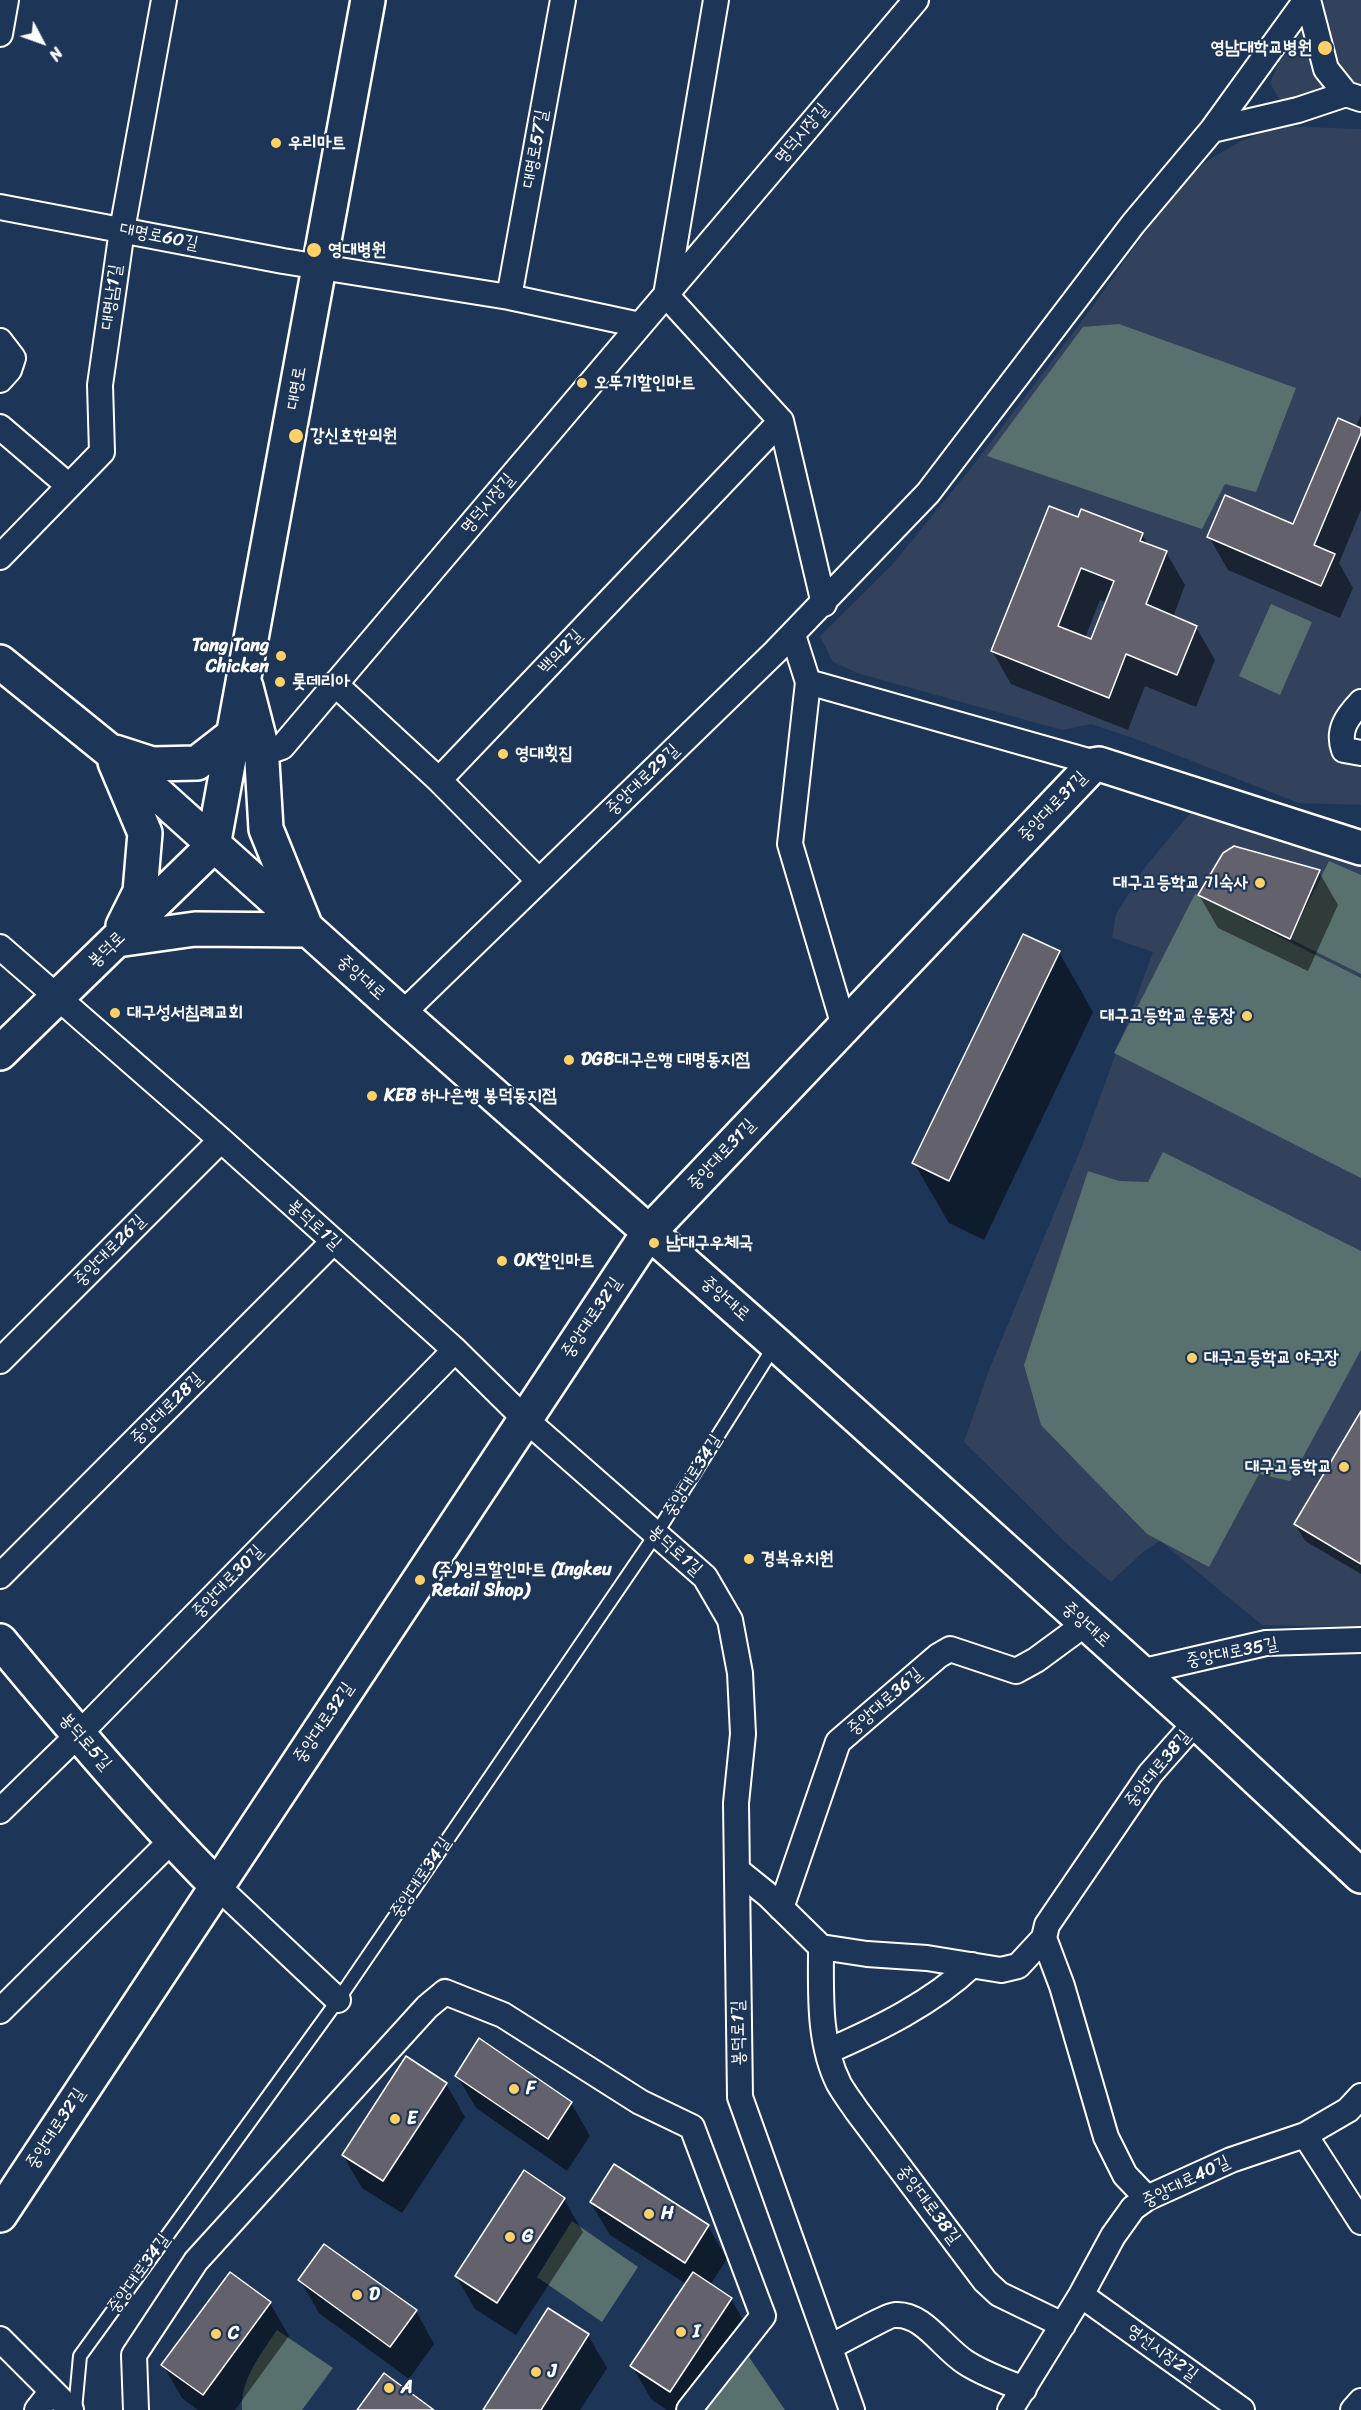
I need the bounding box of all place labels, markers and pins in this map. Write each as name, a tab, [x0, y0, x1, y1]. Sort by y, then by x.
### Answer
place label: 영남대학교병원	[1211, 37, 1312, 59]
marker: 영남대학교병원	[1316, 39, 1334, 57]
place label: 우리마트	[288, 132, 346, 154]
marker: 우리마트	[269, 136, 283, 150]
place label: 영대병원	[328, 239, 386, 261]
marker: 영대병원	[305, 241, 323, 259]
place label: 오뚜기할인마트	[594, 372, 695, 394]
marker: 오뚜기할인마트	[575, 376, 589, 390]
place label: 강신호한의원	[310, 425, 397, 447]
marker: 강신호한의원	[287, 427, 305, 445]
place label: Tang Tang Chicken	[192, 635, 269, 678]
marker: Tang Tang Chicken	[274, 649, 288, 663]
place label: 롯데리아	[292, 671, 350, 693]
marker: 롯데리아	[273, 675, 287, 689]
place label: 영대횟집	[515, 743, 573, 765]
marker: 영대횟집	[496, 747, 510, 761]
place label: 대구고등학교 기숙사	[1113, 872, 1248, 894]
marker: 대구고등학교 기숙사	[1253, 876, 1267, 890]
place label: 대구성서침례교회	[127, 1002, 243, 1024]
place label: 대구고등학교 운동장	[1100, 1005, 1235, 1027]
marker: 대구성서침례교회	[108, 1006, 122, 1020]
marker: 대구고등학교 운동장	[1240, 1009, 1254, 1023]
place label: DGB대구은행 대명동지점	[581, 1049, 750, 1071]
marker: DGB대구은행 대명동지점	[562, 1053, 576, 1067]
place label: KEB 하나은행 봉덕동지점	[384, 1085, 556, 1107]
marker: KEB 하나은행 봉덕동지점	[365, 1089, 379, 1103]
place label: 남대구우체국	[666, 1232, 753, 1254]
marker: 남대구우체국	[647, 1236, 661, 1250]
place label: OK할인마트	[514, 1250, 595, 1272]
marker: OK할인마트	[495, 1254, 509, 1268]
place label: 대구고등학교 야구장	[1204, 1347, 1339, 1369]
marker: 대구고등학교 야구장	[1185, 1351, 1199, 1365]
place label: 대구고등학교	[1245, 1456, 1332, 1478]
marker: 대구고등학교	[1337, 1460, 1351, 1474]
place label: 경북유치원	[761, 1548, 833, 1570]
marker: 경북유치원	[742, 1552, 756, 1566]
place label: (주)잉크할인마트 (Ingkeu Retail Shop)	[432, 1559, 612, 1602]
marker: (주)잉크할인마트 (Ingkeu Retail Shop)	[413, 1573, 427, 1587]
place label: F	[526, 2078, 536, 2100]
marker: F	[507, 2082, 521, 2096]
place label: E	[407, 2108, 417, 2130]
marker: E	[388, 2112, 402, 2126]
place label: H	[661, 2203, 674, 2225]
marker: H	[642, 2207, 656, 2221]
place label: G	[522, 2226, 533, 2248]
marker: G	[503, 2230, 517, 2244]
place label: D	[369, 2284, 380, 2306]
marker: D	[350, 2288, 364, 2302]
place label: I	[693, 2321, 700, 2343]
place label: C	[228, 2323, 239, 2345]
marker: I	[674, 2325, 688, 2339]
marker: C	[209, 2327, 223, 2341]
place label: J	[548, 2361, 556, 2383]
marker: J	[529, 2365, 543, 2379]
place label: A	[401, 2377, 413, 2399]
marker: A	[382, 2381, 396, 2395]

